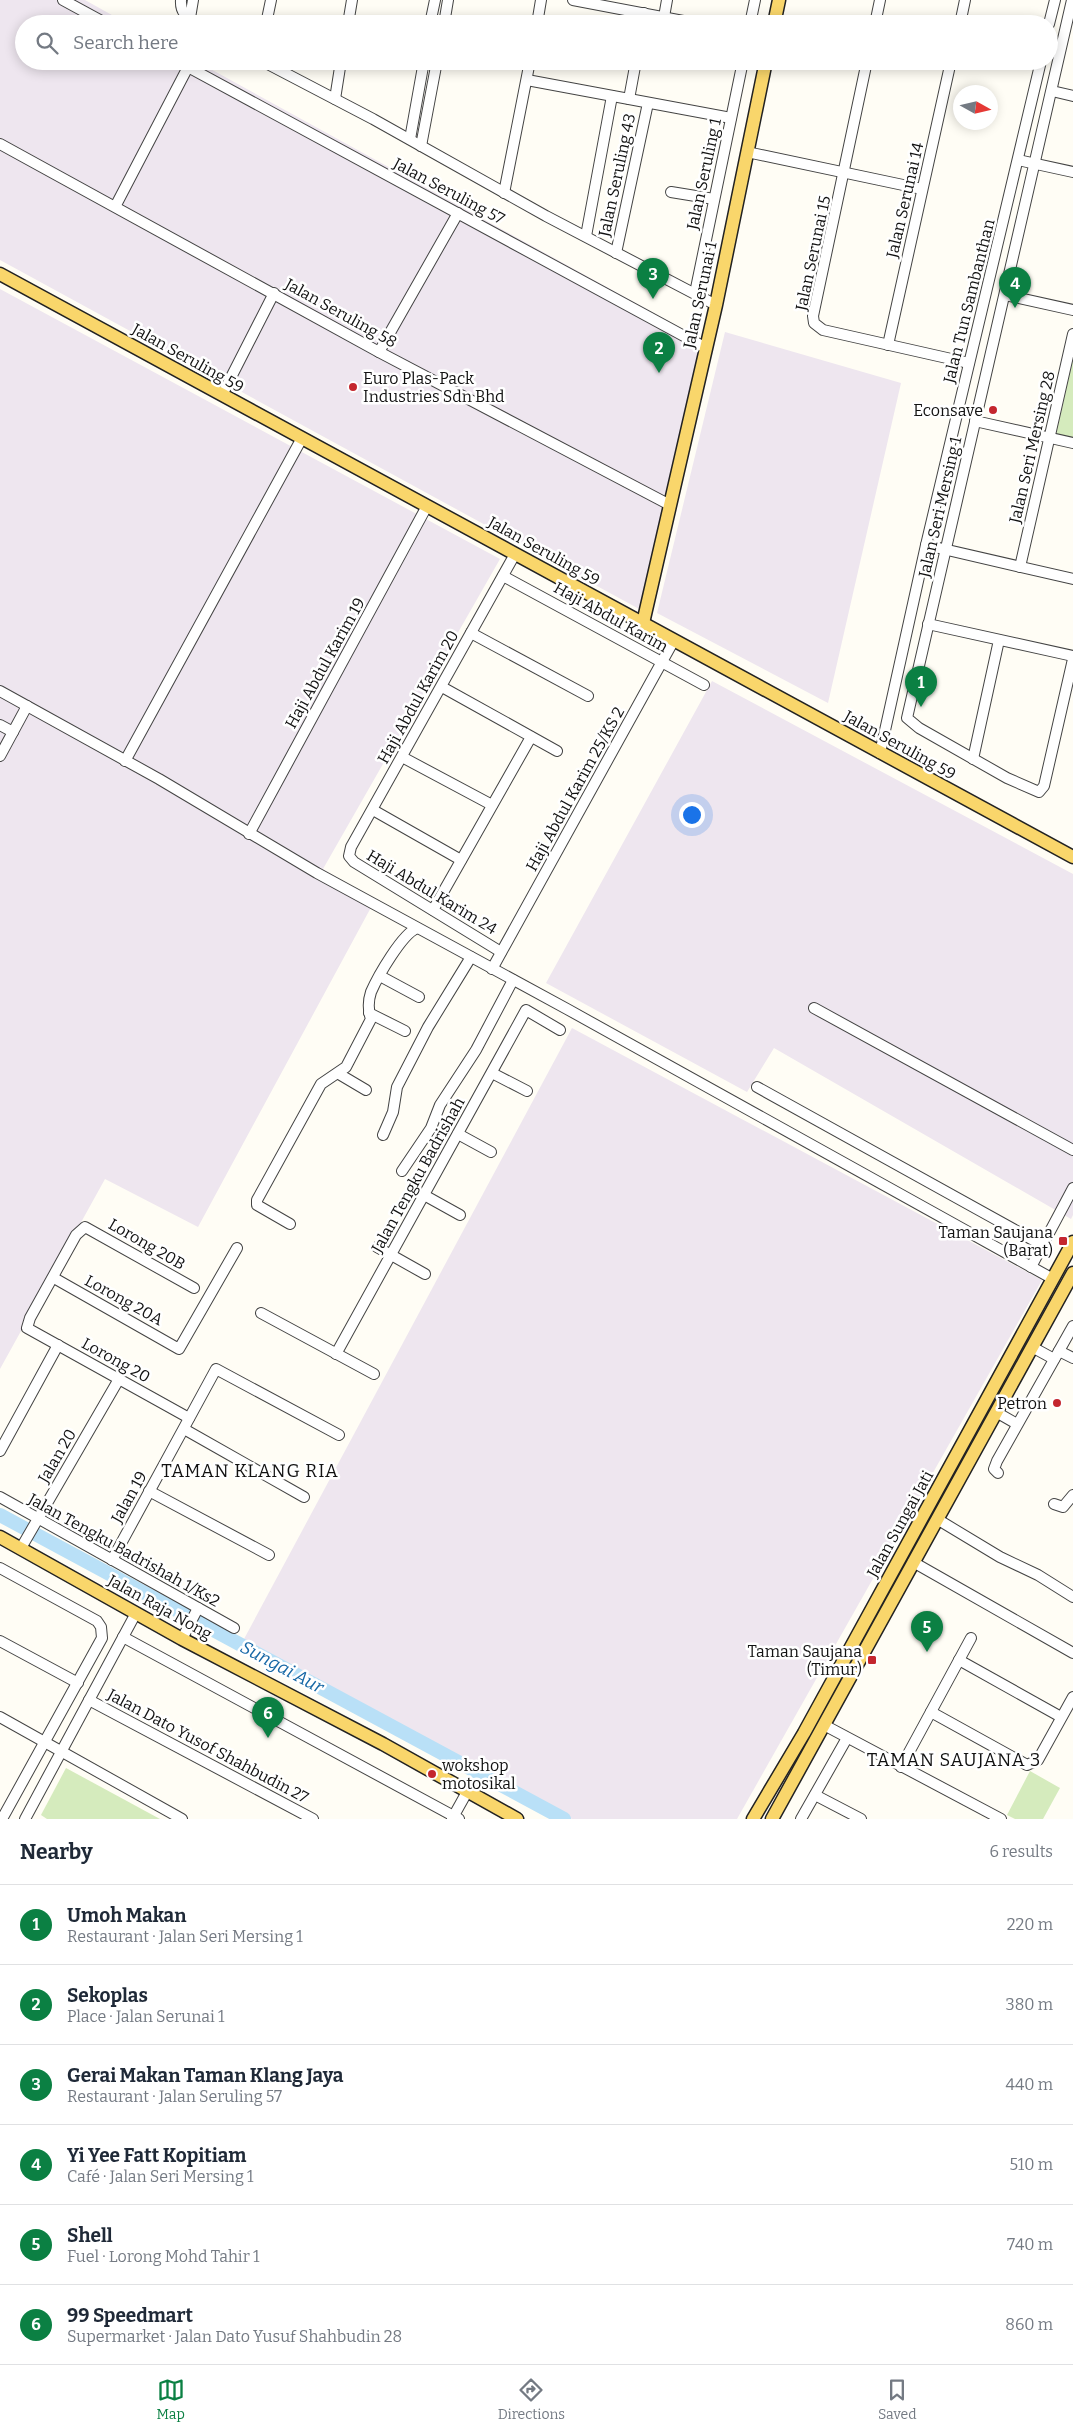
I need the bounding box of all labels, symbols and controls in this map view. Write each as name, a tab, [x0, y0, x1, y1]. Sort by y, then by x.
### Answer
search box	[15, 15, 1058, 70]
icon: search	[33, 29, 61, 57]
text: Search here	[73, 31, 178, 54]
north arrow	[953, 85, 998, 130]
street label: Jalan Seruling 43	[594, 112, 639, 239]
street label: Jalan Seruling 1	[683, 116, 725, 232]
street label: Jalan Serunai 14	[882, 140, 928, 261]
street label: Jalan Seruling 57	[389, 153, 508, 228]
street label: Jalan Serunai 15	[791, 194, 834, 313]
street label: Jalan Tun Sambanthan	[939, 217, 999, 386]
street label: Jalan Serunai 1	[679, 239, 721, 351]
pin: 3	[637, 258, 669, 299]
pin: 4	[999, 267, 1031, 308]
street label: Jalan Seruling 58	[281, 274, 400, 352]
street label: Jalan Seruling 59	[128, 319, 247, 397]
pin: 2	[643, 332, 675, 373]
place label: Euro Plas-Pack Industries Sdn Bhd	[363, 369, 505, 406]
street label: Jalan Seri Mersing 28	[1005, 369, 1059, 526]
marker: Euro Plas-Pack Industries Sdn Bhd	[347, 381, 359, 393]
place label: Econsave	[913, 401, 983, 420]
marker: Econsave	[987, 404, 999, 416]
street label: Jalan Seri Mersing 1	[914, 434, 966, 580]
street label: Jalan Seruling 59	[484, 512, 603, 590]
street label: Haji Abdul Karim	[551, 578, 671, 656]
street label: Haji Abdul Karim 19	[281, 594, 369, 732]
street label: Haji Abdul Karim 20	[373, 627, 463, 767]
pin: 1	[905, 666, 937, 707]
street label: Haji Abdul Karim 25/KS 2	[522, 704, 628, 874]
street label: Jalan Seruling 59	[840, 706, 959, 784]
your location	[679, 802, 705, 828]
street label: Haji Abdul Karim 24	[363, 846, 501, 939]
street label: Jalan Tengku Badrishah	[367, 1094, 469, 1257]
street label: Lorong 20B	[105, 1214, 189, 1274]
place label: Taman Saujana (Barat)	[939, 1223, 1053, 1260]
marker: Taman Saujana (Barat)	[1057, 1235, 1069, 1247]
street label: Lorong 20A	[82, 1271, 167, 1330]
street label: Lorong 20	[79, 1334, 153, 1386]
place label: Petron	[997, 1394, 1047, 1413]
marker: Petron	[1051, 1397, 1063, 1409]
street label: Jalan 20	[33, 1426, 80, 1487]
district label: TAMAN KLANG RIA	[161, 1460, 339, 1482]
street label: Jalan Sungai Jati	[862, 1467, 937, 1582]
street label: Jalan 19	[107, 1468, 151, 1527]
street label: Jalan Tengku Badrishah 1/Ks2	[24, 1489, 223, 1611]
street label: Jalan Raja Nong	[104, 1570, 215, 1643]
pin: 5	[911, 1611, 943, 1652]
water label: Sungai Aur	[237, 1636, 328, 1698]
place label: Taman Saujana (Timur)	[748, 1642, 862, 1679]
marker: Taman Saujana (Timur)	[866, 1654, 878, 1666]
street label: Jalan Dato Yusof Shahbudin 27	[103, 1684, 312, 1807]
pin: 6	[252, 1697, 284, 1738]
district label: TAMAN SAUJANA 3	[867, 1749, 1041, 1771]
place label: wokshop motosikal	[441, 1756, 516, 1793]
marker: wokshop motosikal	[426, 1768, 438, 1780]
text: Nearby	[20, 1839, 93, 1865]
text: 6 results	[990, 1842, 1053, 1861]
text: Umoh Makan	[67, 1904, 186, 1927]
text: 1	[33, 1915, 39, 1934]
text: 220 m	[1007, 1915, 1053, 1934]
text: Restaurant · Jalan Seri Mersing 1	[67, 1927, 303, 1946]
text: Sekoplas	[67, 1984, 148, 2007]
text: 2	[31, 1995, 41, 2014]
text: 380 m	[1006, 1995, 1053, 2014]
text: Place · Jalan Serunai 1	[67, 2007, 224, 2026]
text: Gerai Makan Taman Klang Jaya	[67, 2064, 344, 2087]
text: 3	[31, 2075, 41, 2094]
text: 440 m	[1006, 2075, 1053, 2094]
text: Restaurant · Jalan Seruling 57	[67, 2087, 282, 2106]
text: Yi Yee Fatt Kopitiam	[67, 2144, 247, 2167]
text: 4	[31, 2155, 41, 2174]
text: 510 m	[1009, 2155, 1053, 2174]
text: Café · Jalan Seri Mersing 1	[67, 2167, 254, 2186]
text: Shell	[67, 2224, 113, 2247]
text: 5	[32, 2235, 40, 2254]
text: 740 m	[1007, 2235, 1053, 2254]
text: Fuel · Lorong Mohd Tahir 1	[67, 2247, 259, 2266]
text: 99 Speedmart	[67, 2304, 193, 2327]
text: 6	[31, 2315, 41, 2334]
text: 860 m	[1005, 2315, 1053, 2334]
text: Supermarket · Jalan Dato Yusuf Shahbudin 28	[67, 2327, 402, 2346]
tab: Map	[156, 2376, 185, 2423]
tab: Directions	[498, 2376, 565, 2423]
tab: Saved	[878, 2376, 917, 2423]

